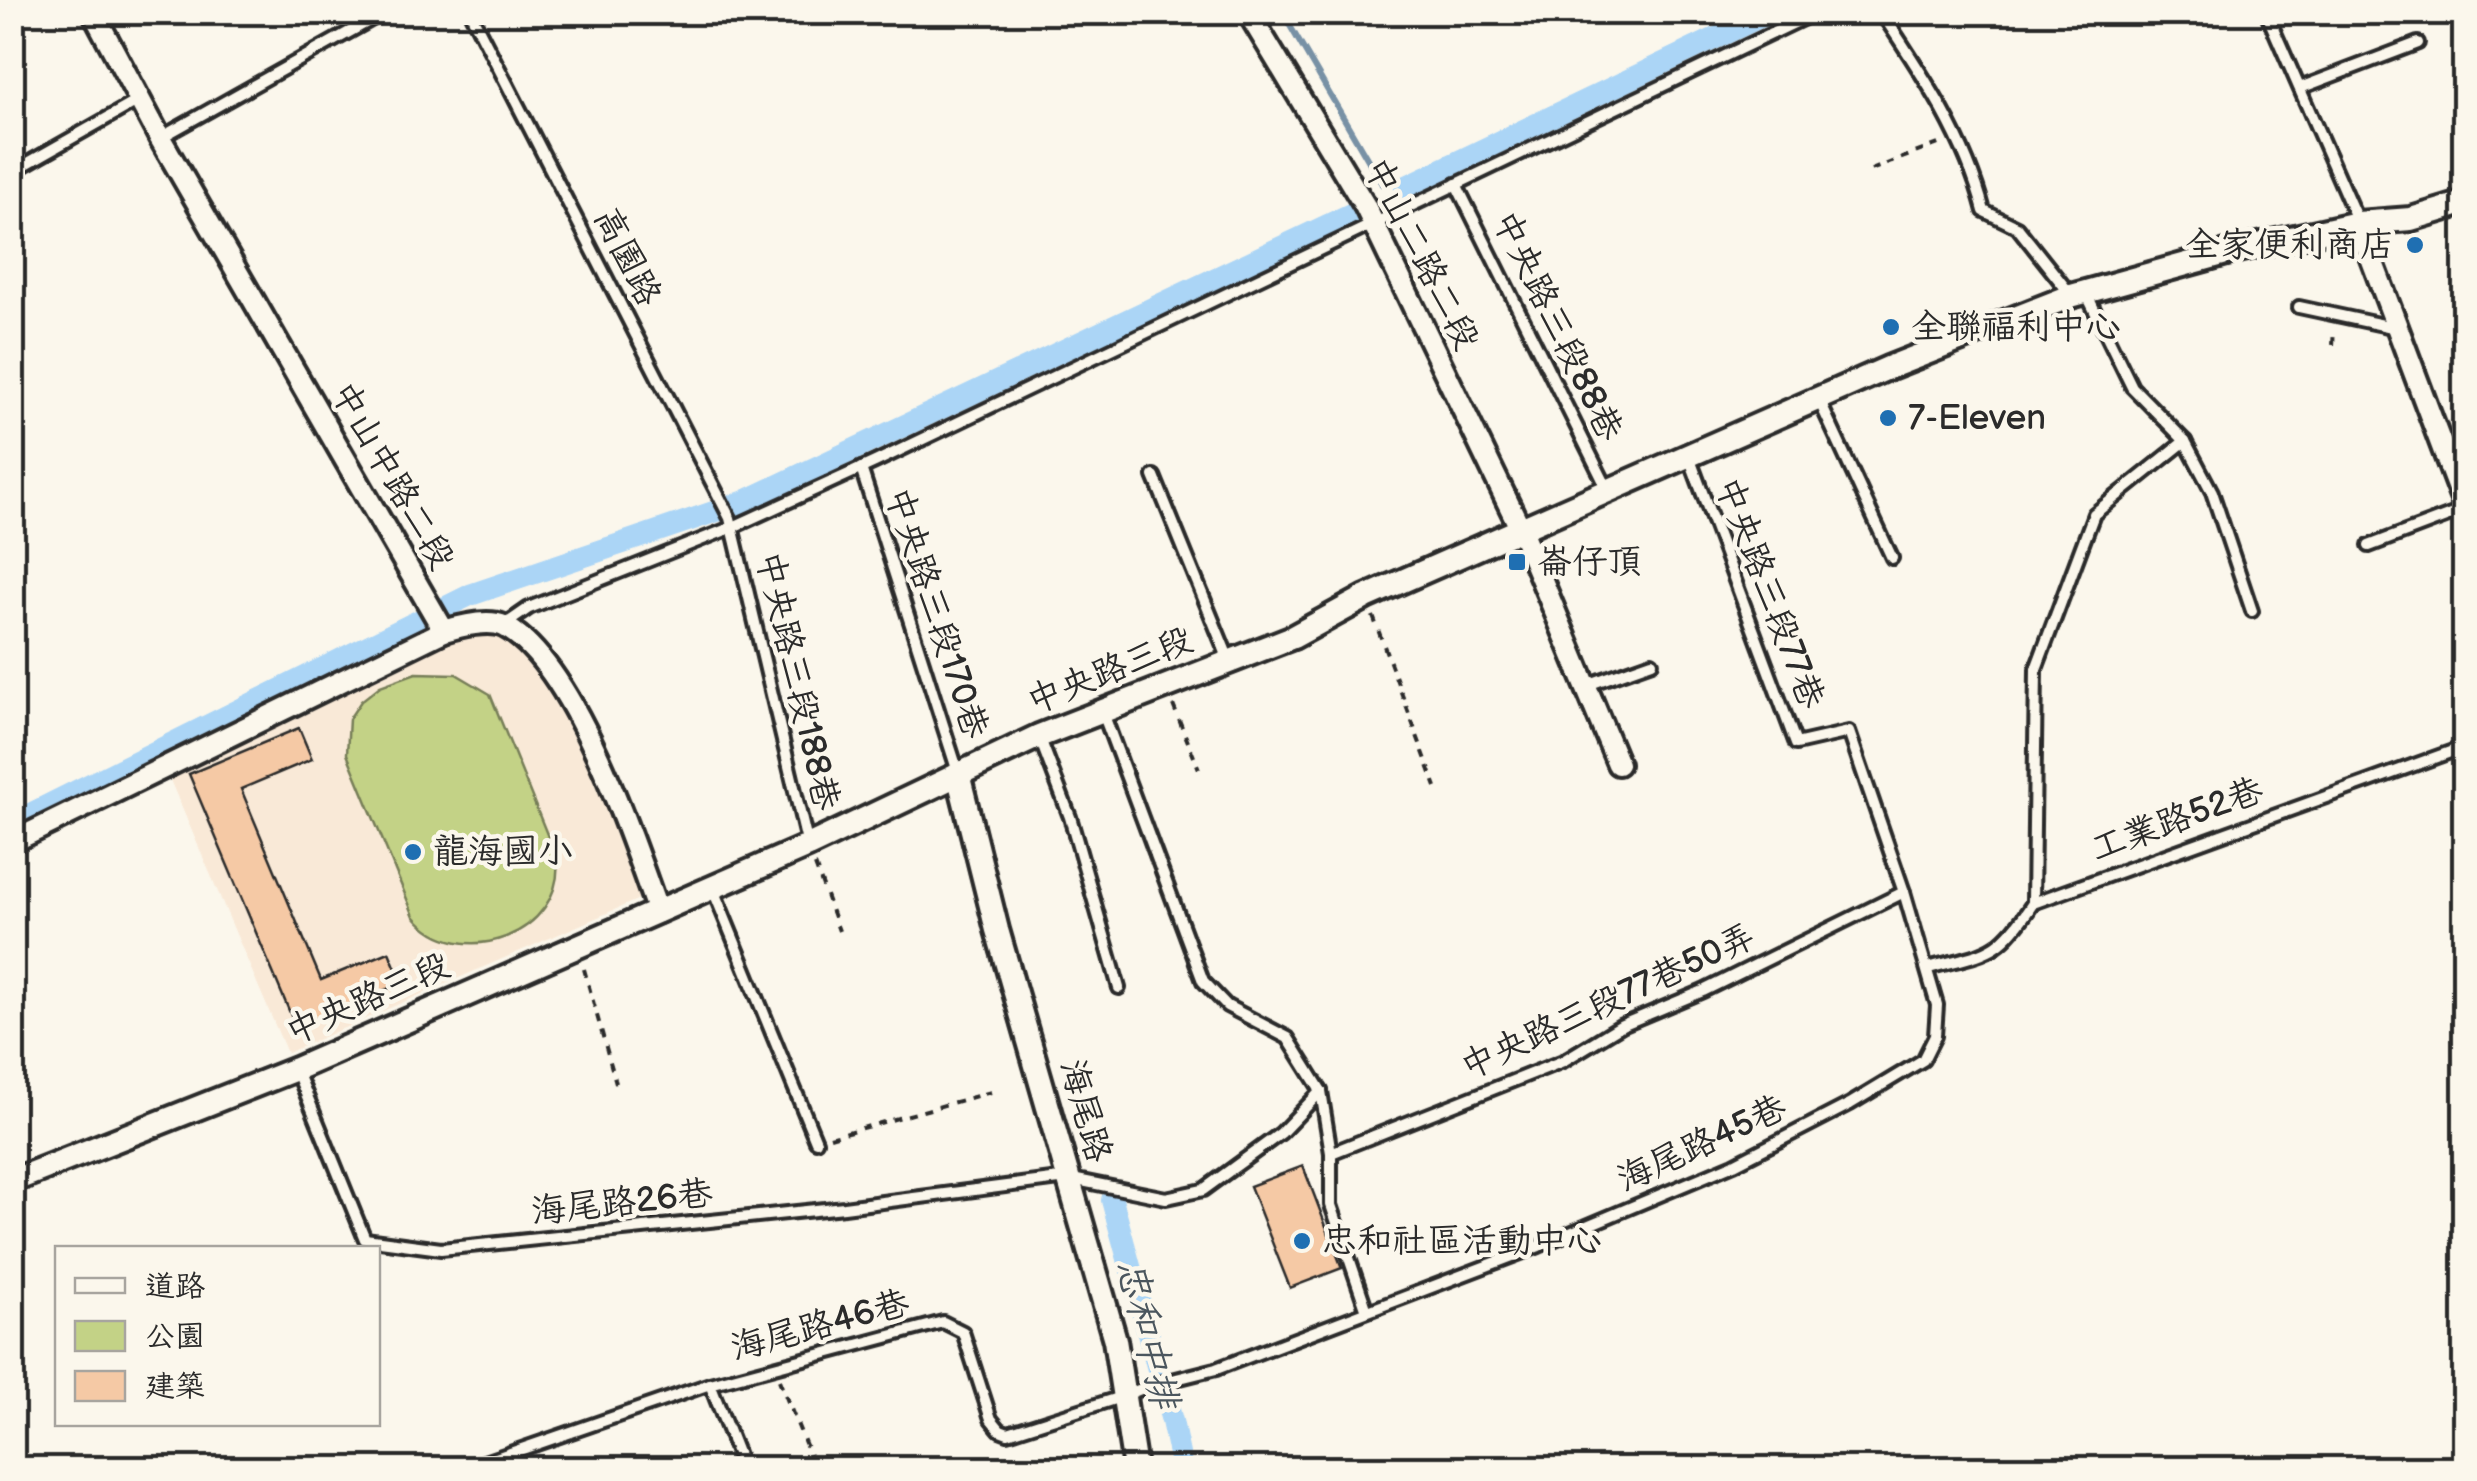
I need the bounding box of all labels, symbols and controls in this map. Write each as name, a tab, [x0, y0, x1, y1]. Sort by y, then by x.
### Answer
street label: 中山二路二段	[1354, 151, 1488, 357]
street label: 高園路	[584, 200, 670, 314]
street label: 中央路三段88巷	[1483, 204, 1631, 448]
place label: 全家便利商店	[2185, 224, 2395, 267]
marker: 全家便利商店	[2404, 234, 2426, 256]
place label: 全聯福利中心	[1911, 306, 2121, 349]
marker: 全聯福利中心	[1880, 316, 1902, 338]
street label: 中山中路二段	[321, 374, 463, 578]
place label: 7-Eleven	[1908, 397, 2046, 440]
marker: 7-Eleven	[1877, 407, 1899, 429]
street label: 中央路三段77巷	[1705, 471, 1833, 715]
street label: 中央路三段170巷	[875, 482, 997, 744]
place label: 崙仔頂	[1537, 541, 1642, 584]
street label: 中央路三段188巷	[746, 547, 848, 815]
marker: 崙仔頂	[1506, 551, 1528, 573]
street label: 中央路三段	[1021, 618, 1199, 724]
street label: 工業路52巷	[2085, 769, 2269, 871]
place label: 龍海國小	[433, 831, 573, 874]
marker: 龍海國小	[402, 841, 424, 863]
street label: 中央路三段77巷50弄	[1454, 915, 1762, 1089]
street label: 中央路三段	[279, 944, 457, 1054]
street label: 海尾路	[1050, 1055, 1120, 1167]
street label: 海尾路45巷	[1611, 1086, 1793, 1202]
street label: 海尾路26巷	[529, 1172, 715, 1234]
place label: 忠和社區活動中心	[1322, 1220, 1602, 1263]
marker: 忠和社區活動中心	[1291, 1230, 1313, 1252]
legend	[55, 1246, 380, 1426]
water label: 忠和中排	[1107, 1255, 1188, 1416]
text: 道路	[145, 1269, 205, 1305]
street label: 海尾路46巷	[726, 1282, 914, 1370]
text: 公園	[145, 1319, 205, 1355]
text: 建築	[145, 1369, 205, 1405]

